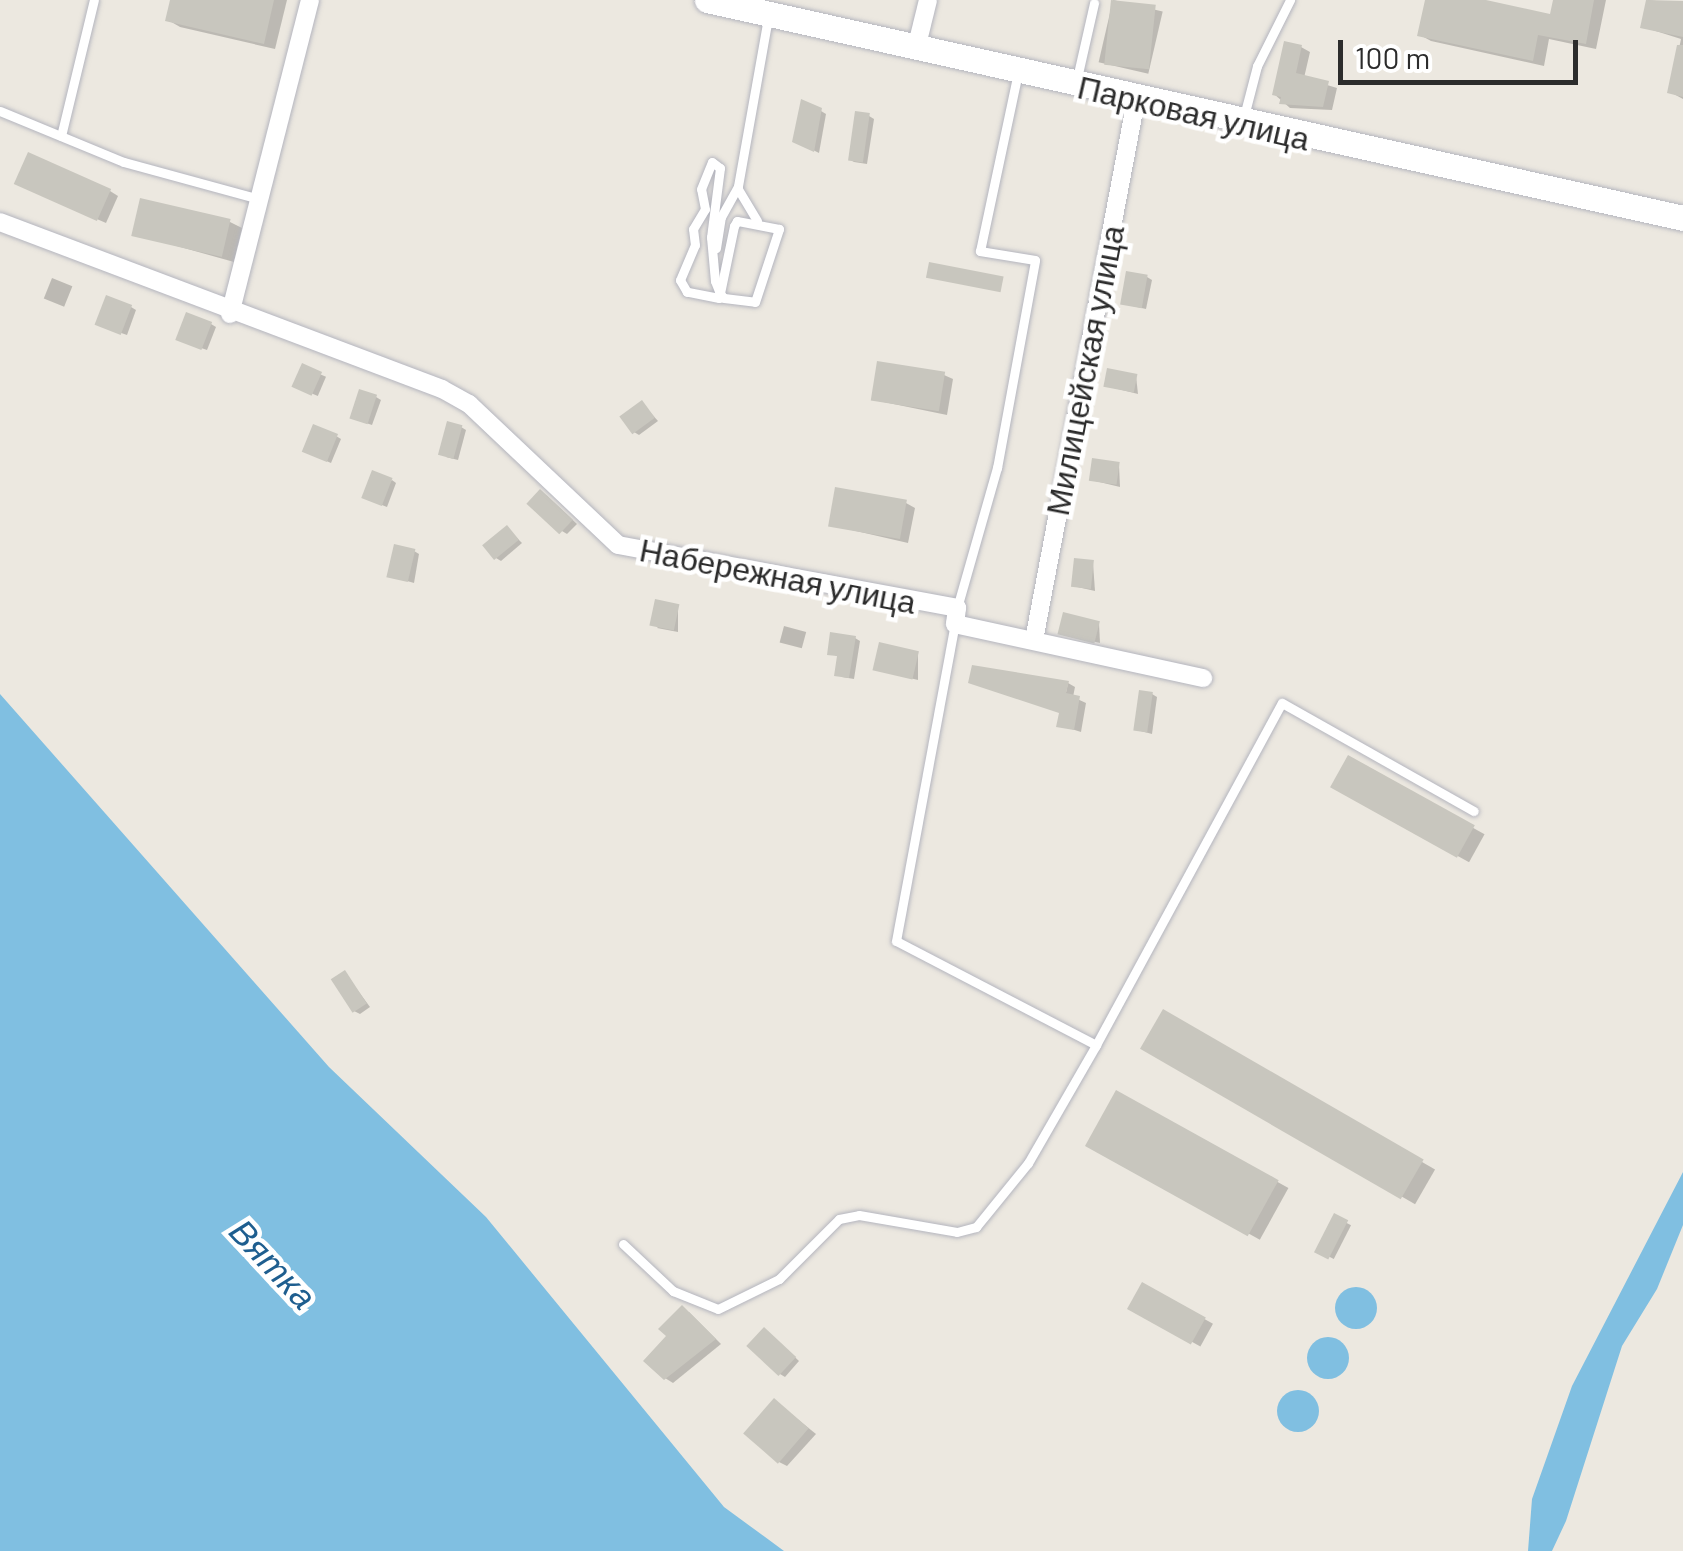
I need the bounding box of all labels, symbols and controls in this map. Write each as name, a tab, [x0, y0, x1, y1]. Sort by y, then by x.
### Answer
scale bar	[1343, 20, 1583, 82]
text: 100 m	[1355, 39, 1430, 75]
street label: Парковая улица	[1074, 67, 1314, 157]
street label: Милицейская улица	[1037, 222, 1131, 518]
street label: Набережная улица	[637, 529, 919, 621]
water label: Вятка	[222, 1209, 326, 1317]

